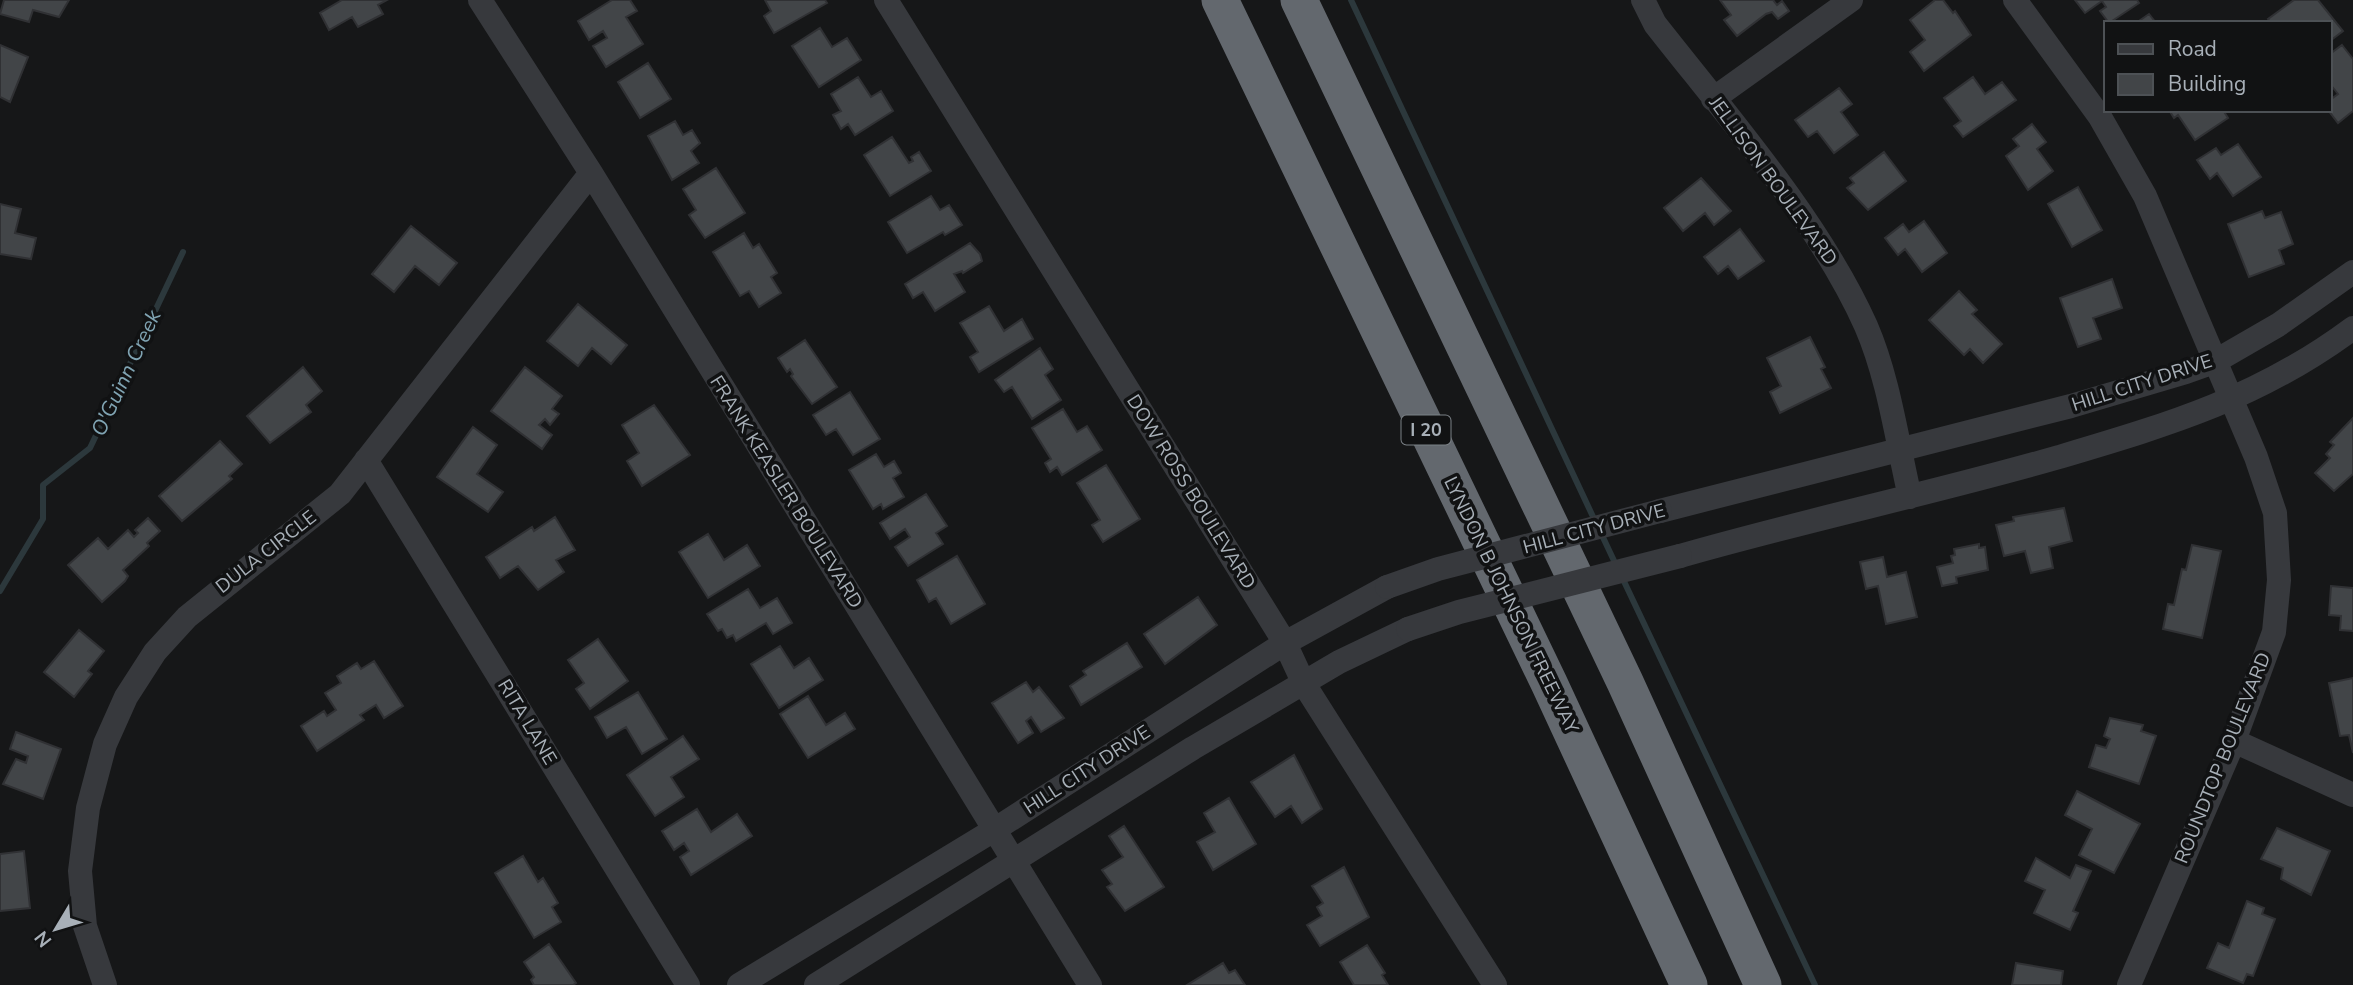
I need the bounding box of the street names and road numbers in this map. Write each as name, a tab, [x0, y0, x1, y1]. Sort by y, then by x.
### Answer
street label: JELLISON BOULEVARD	[1702, 90, 1843, 271]
street label: HILL CITY DRIVE	[2068, 348, 2216, 418]
street label: FRANK KEASLER BOULEVARD	[703, 371, 869, 613]
street label: DOW ROSS BOULEVARD	[1120, 390, 1262, 594]
road number: I 20	[1402, 416, 1450, 444]
street label: LYNDON B JOHNSON FREEWAY	[1437, 472, 1585, 738]
street label: HILL CITY DRIVE	[1520, 498, 1668, 560]
street label: DULA CIRCLE	[210, 504, 322, 600]
street label: ROUNDTOP BOULEVARD	[2169, 649, 2277, 867]
street label: RITA LANE	[491, 674, 563, 770]
street label: HILL CITY DRIVE	[1019, 719, 1155, 821]

